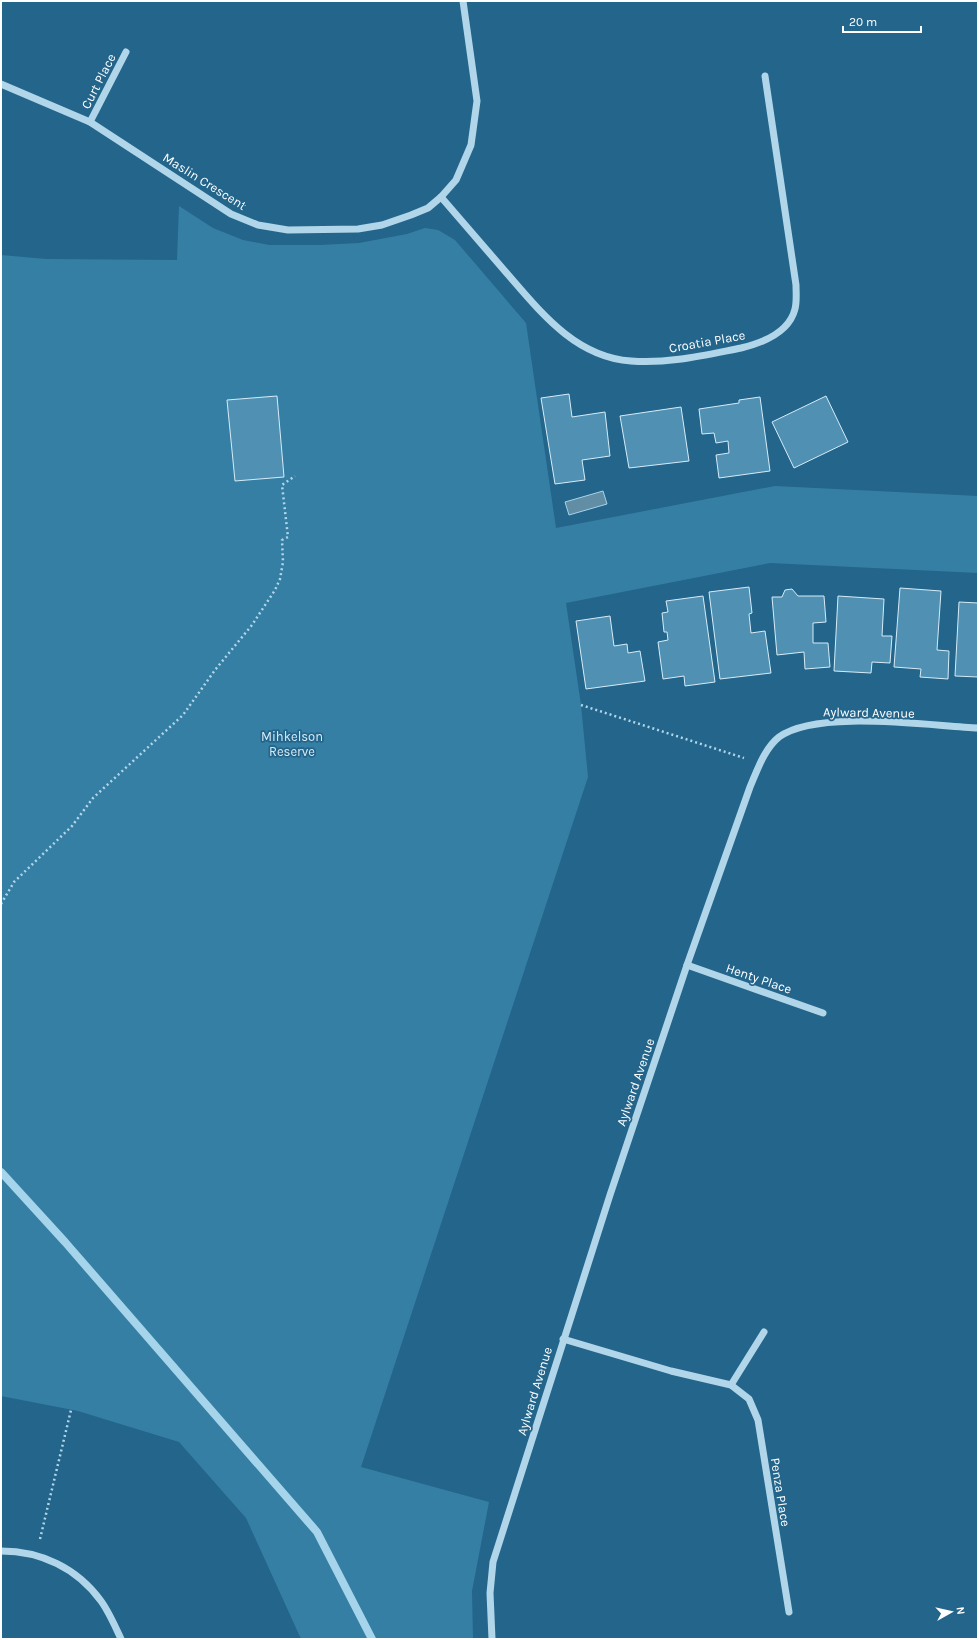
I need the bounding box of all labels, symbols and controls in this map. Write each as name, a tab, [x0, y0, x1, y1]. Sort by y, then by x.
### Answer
scale bar	[843, 8, 921, 34]
text: 20 m	[849, 15, 877, 29]
street label: Curt Place	[78, 51, 119, 111]
street label: Maslin Crescent	[160, 150, 249, 213]
street label: Croatia Place	[668, 327, 747, 356]
street label: Aylward Avenue	[823, 704, 915, 721]
park label: Mihkelson Reserve	[261, 729, 323, 759]
street label: Henty Place	[724, 960, 794, 997]
street label: Aylward Avenue	[613, 1036, 658, 1128]
street label: Aylward Avenue	[514, 1345, 555, 1437]
street label: Penza Place	[768, 1457, 793, 1528]
north arrow	[931, 1592, 971, 1632]
text: N	[953, 1606, 967, 1615]

